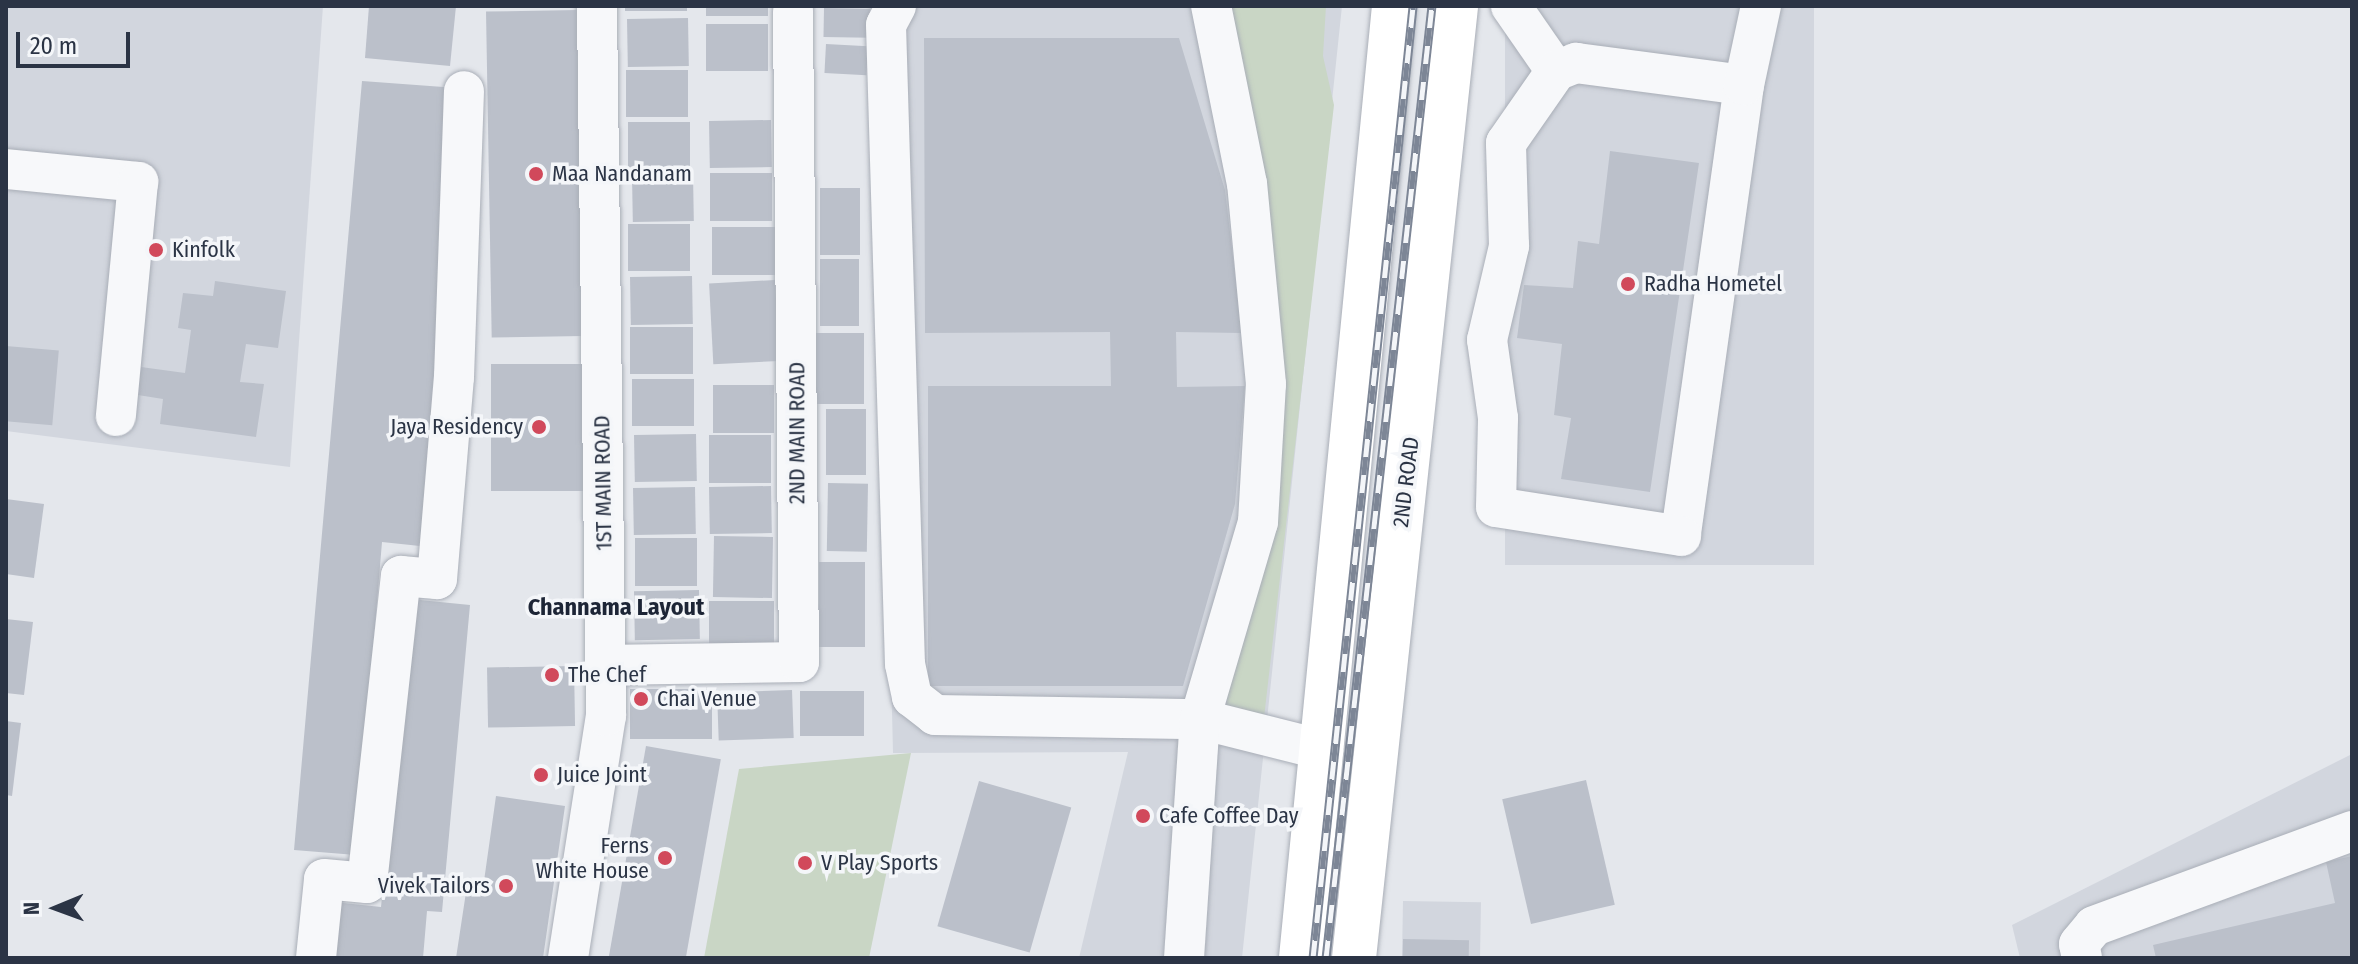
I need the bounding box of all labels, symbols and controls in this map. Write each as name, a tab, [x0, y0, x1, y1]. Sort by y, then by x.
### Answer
scale bar	[20, 16, 134, 66]
text: 20 m	[30, 32, 77, 60]
place label: Maa Nandanam	[552, 161, 692, 187]
marker: Maa Nandanam	[527, 165, 545, 183]
place label: Kinfolk	[172, 237, 235, 263]
marker: Kinfolk	[147, 241, 165, 259]
place label: Radha Hometel	[1644, 271, 1782, 297]
marker: Radha Hometel	[1619, 275, 1637, 293]
street label: 2ND MAIN ROAD	[784, 362, 810, 504]
place label: Jaya Residency	[390, 414, 523, 440]
street label: 1ST MAIN ROAD	[589, 415, 617, 551]
marker: Jaya Residency	[530, 418, 548, 436]
street label: 2ND ROAD	[1387, 435, 1425, 529]
district label: Channama Layout	[528, 594, 704, 622]
place label: The Chef	[568, 662, 646, 688]
marker: The Chef	[543, 666, 561, 684]
place label: Chai Venue	[657, 686, 757, 712]
marker: Chai Venue	[632, 690, 650, 708]
place label: Juice Joint	[557, 762, 647, 788]
marker: Juice Joint	[532, 766, 550, 784]
place label: Cafe Coffee Day	[1159, 803, 1299, 829]
marker: Cafe Coffee Day	[1134, 807, 1152, 825]
place label: Ferns White House	[536, 832, 649, 884]
marker: Ferns White House	[656, 849, 674, 867]
place label: V Play Sports	[821, 850, 938, 876]
marker: V Play Sports	[796, 854, 814, 872]
north arrow	[16, 868, 96, 948]
place label: Vivek Tailors	[378, 873, 490, 899]
marker: Vivek Tailors	[497, 877, 515, 895]
text: N	[18, 902, 45, 915]

